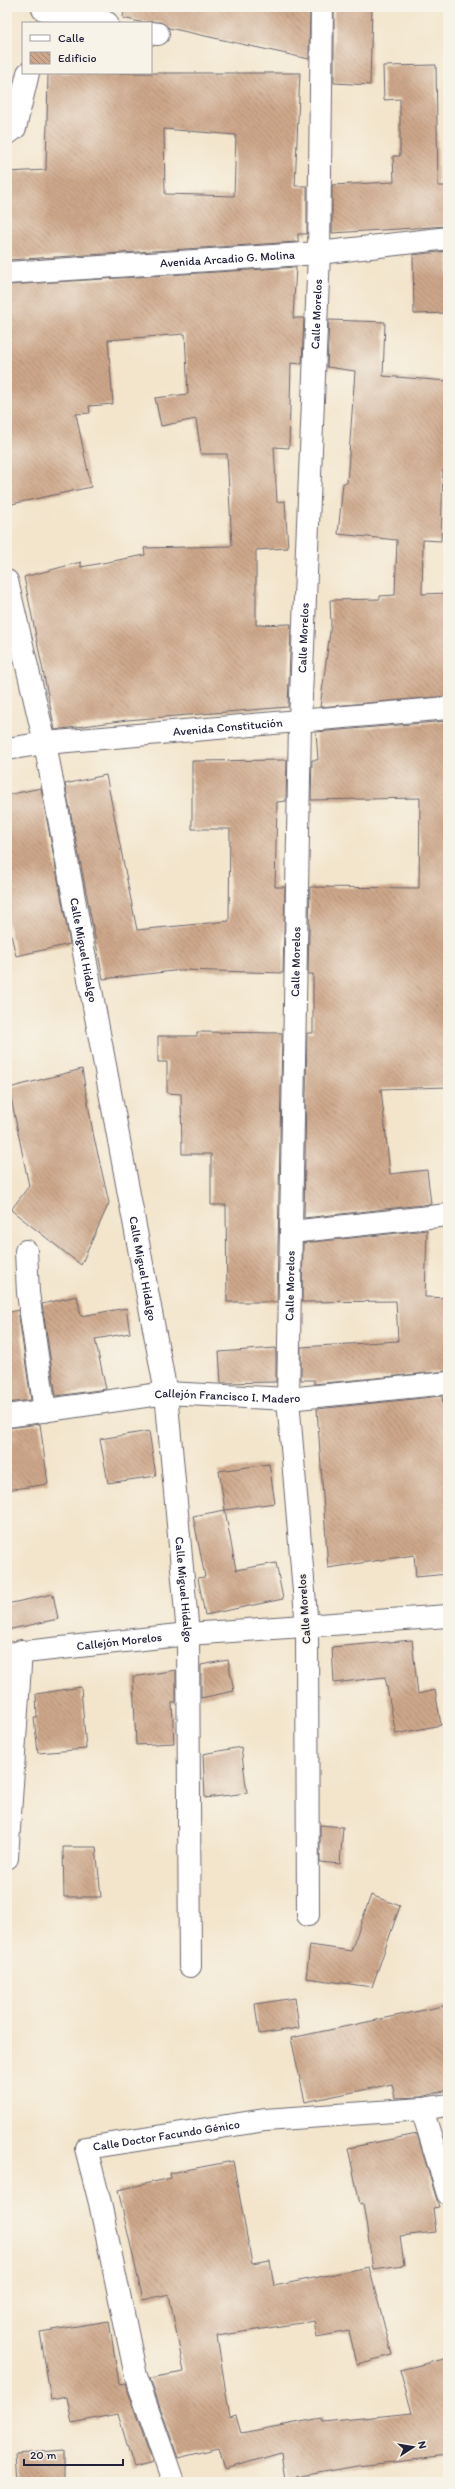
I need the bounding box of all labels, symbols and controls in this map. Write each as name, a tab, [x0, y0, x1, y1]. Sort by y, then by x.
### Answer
legend	[22, 22, 152, 74]
text: Calle	[58, 31, 85, 45]
text: Edificio	[58, 51, 97, 65]
street label: Avenida Arcadio G. Molina	[160, 248, 296, 270]
street label: Calle Morelos	[308, 279, 325, 350]
street label: Calle Morelos	[295, 603, 312, 673]
street label: Avenida Constitución	[172, 715, 283, 739]
street label: Calle Miguel Hidalgo	[67, 897, 100, 1004]
street label: Calle Morelos	[288, 927, 303, 997]
street label: Calle Miguel Hidalgo	[126, 1215, 159, 1322]
street label: Calle Morelos	[282, 1251, 298, 1321]
street label: Callejón Francisco I. Madero	[153, 1386, 301, 1406]
street label: Calle Miguel Hidalgo	[172, 1536, 195, 1643]
street label: Calle Morelos	[295, 1573, 313, 1645]
street label: Callejón Morelos	[76, 1630, 163, 1653]
street label: Calle Doctor Facundo Génico	[92, 2117, 241, 2154]
north arrow	[393, 2427, 433, 2467]
text: N	[415, 2440, 429, 2450]
scale bar	[24, 2441, 123, 2467]
text: 20 m	[30, 2448, 57, 2462]

